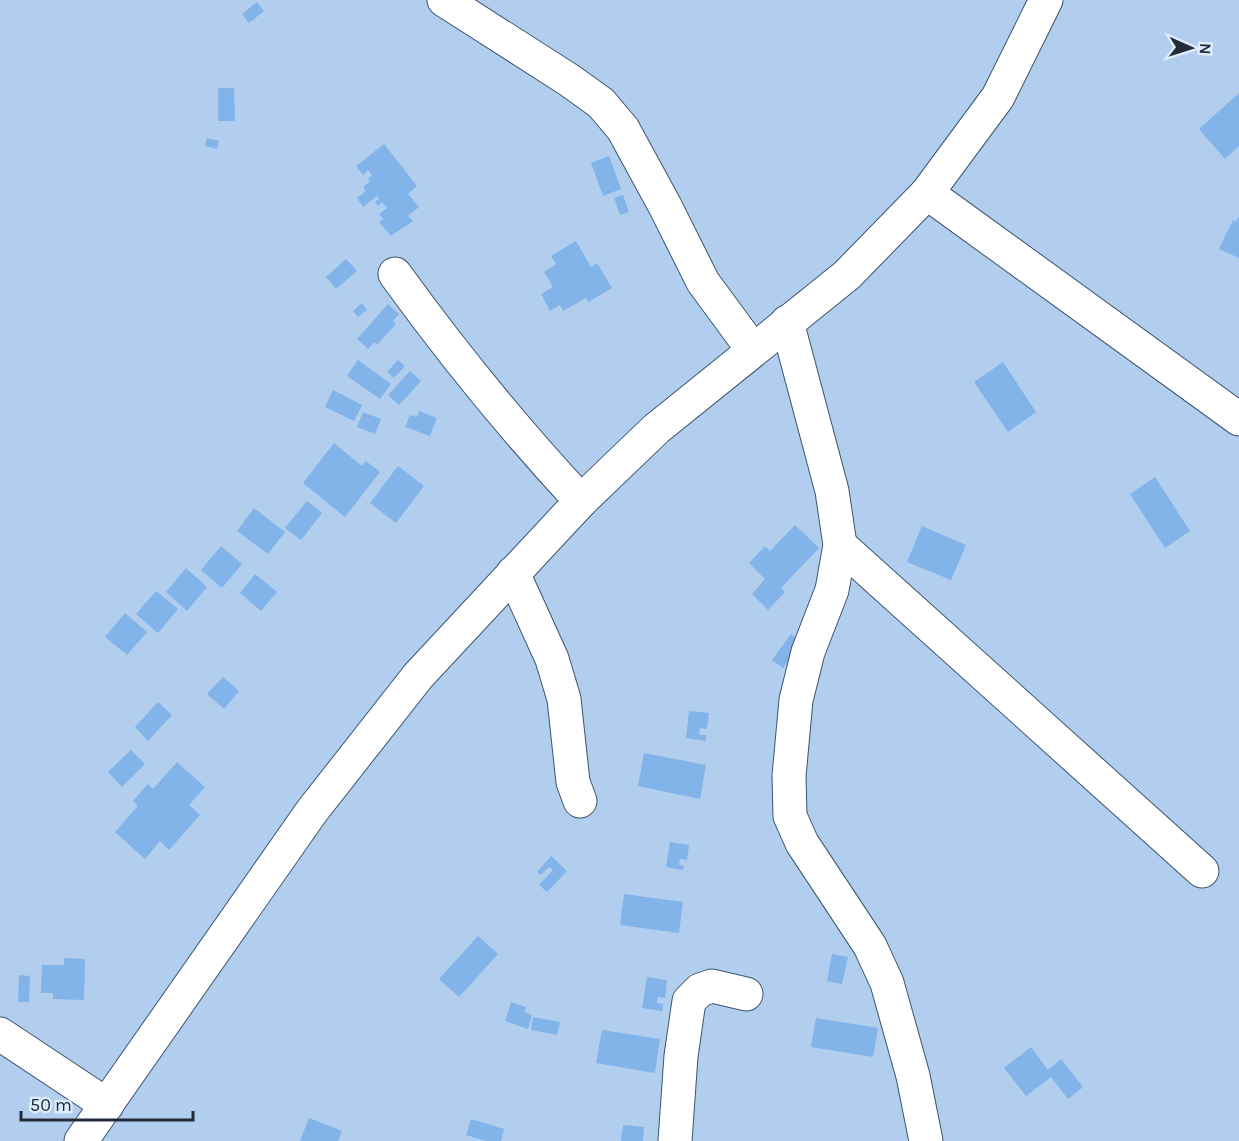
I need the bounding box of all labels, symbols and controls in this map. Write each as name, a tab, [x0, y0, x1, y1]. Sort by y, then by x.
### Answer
north arrow	[1161, 18, 1221, 78]
text: N	[1196, 43, 1215, 55]
scale bar	[21, 1084, 194, 1122]
text: 50 m	[30, 1094, 72, 1116]

